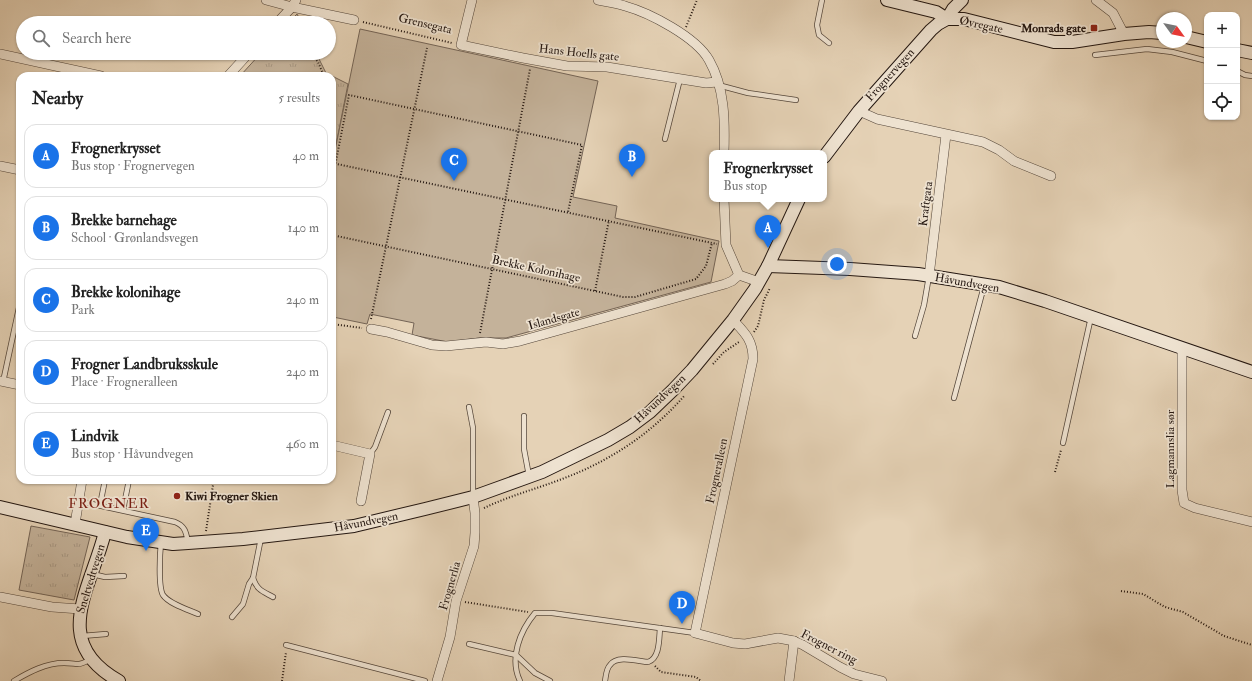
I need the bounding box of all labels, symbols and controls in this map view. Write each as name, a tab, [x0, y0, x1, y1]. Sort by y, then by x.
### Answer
street label: Grensegata	[397, 11, 454, 38]
north arrow	[1156, 12, 1192, 48]
map controls	[1204, 12, 1240, 120]
button: +	[1204, 12, 1240, 48]
street label: Øvregate	[958, 13, 1004, 37]
search box	[16, 16, 336, 60]
place label: Monrads gate	[1020, 21, 1087, 36]
marker: Monrads gate	[1089, 23, 1099, 33]
icon: search	[30, 27, 52, 49]
text: Search here	[62, 29, 131, 48]
street label: Hans Hoells gate	[538, 41, 620, 65]
street label: Frognervegen	[862, 45, 918, 105]
button: −	[1204, 48, 1240, 84]
button: locate	[1204, 84, 1240, 120]
text: Nearby	[32, 88, 83, 109]
text: 5 results	[278, 90, 320, 106]
text: Frognerkrysset	[71, 139, 161, 158]
pin: B	[619, 144, 645, 177]
text: A	[42, 148, 50, 164]
text: 40 m	[293, 148, 319, 164]
pin: C	[441, 148, 467, 181]
popup	[709, 150, 827, 202]
text: Bus stop · Frognervegen	[71, 158, 195, 174]
text: Frognerkrysset	[723, 159, 813, 178]
text: Bus stop	[723, 178, 767, 194]
street label: Kraftgata	[916, 180, 936, 227]
text: Brekke barnehage	[71, 211, 177, 230]
pin: A	[755, 215, 781, 248]
text: B	[42, 220, 50, 236]
text: 140 m	[288, 220, 319, 236]
text: School · Grønlandsvegen	[71, 230, 198, 246]
street label: Brekke Kolonihage	[490, 252, 582, 286]
your location	[827, 254, 847, 274]
street label: Håvundvegen	[934, 270, 1000, 296]
text: Brekke kolonihage	[71, 283, 181, 302]
text: C	[41, 292, 51, 308]
text: 240 m	[286, 292, 319, 308]
text: Park	[71, 302, 95, 318]
street label: Islandsgate	[527, 305, 581, 333]
text: Frogner Landbruksskule	[71, 355, 218, 374]
text: D	[41, 364, 51, 380]
text: 240 m	[286, 364, 319, 380]
street label: Håvundvegen	[631, 371, 689, 427]
text: Place · Frogneralleen	[71, 374, 178, 390]
street label: Lagmannslia sør	[1163, 409, 1178, 488]
text: Lindvik	[71, 427, 119, 446]
text: E	[41, 436, 51, 452]
text: 460 m	[286, 436, 319, 452]
street label: Frogneralleen	[703, 437, 731, 505]
text: Bus stop · Håvundvegen	[71, 446, 194, 462]
place label: Kiwi Frogner Skien	[185, 489, 279, 504]
marker: Kiwi Frogner Skien	[172, 491, 182, 501]
district label: FROGNER	[68, 495, 150, 512]
street label: Håvundvegen	[333, 508, 399, 536]
pin: E	[133, 518, 159, 551]
street label: Sneltvedtvegen	[73, 542, 109, 616]
street label: Frognerlia	[436, 559, 464, 612]
pin: D	[669, 591, 695, 624]
street label: Frogner ring	[798, 626, 861, 668]

